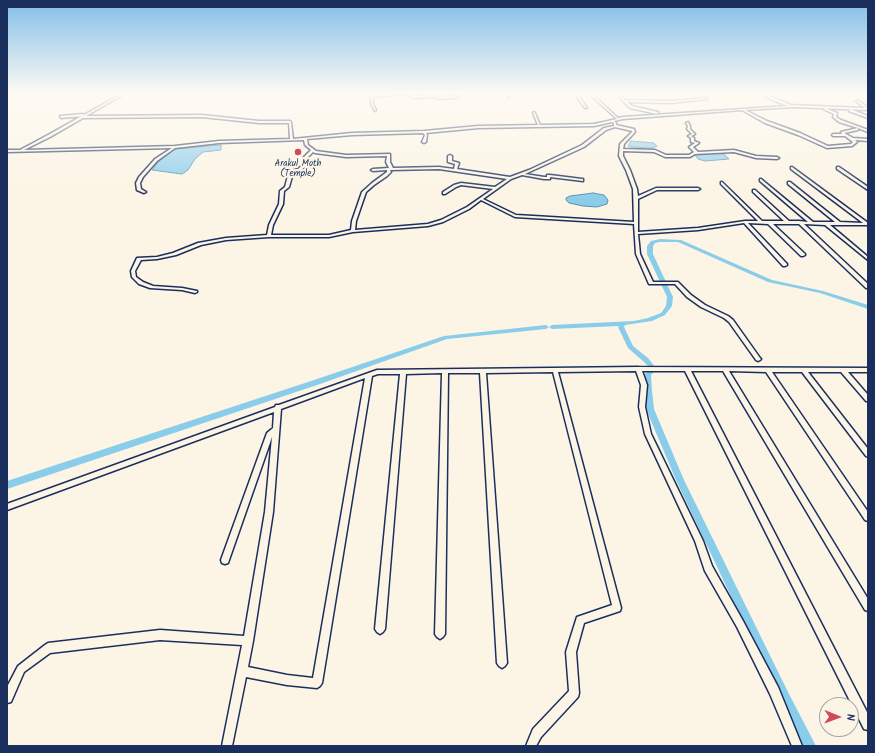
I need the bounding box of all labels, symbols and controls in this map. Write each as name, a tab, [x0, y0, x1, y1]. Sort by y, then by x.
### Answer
marker: Arakul Moth (Temple)	[293, 147, 303, 157]
place label: Arakul Moth (Temple)	[275, 159, 321, 180]
north arrow	[819, 697, 859, 737]
text: N	[841, 714, 859, 721]

